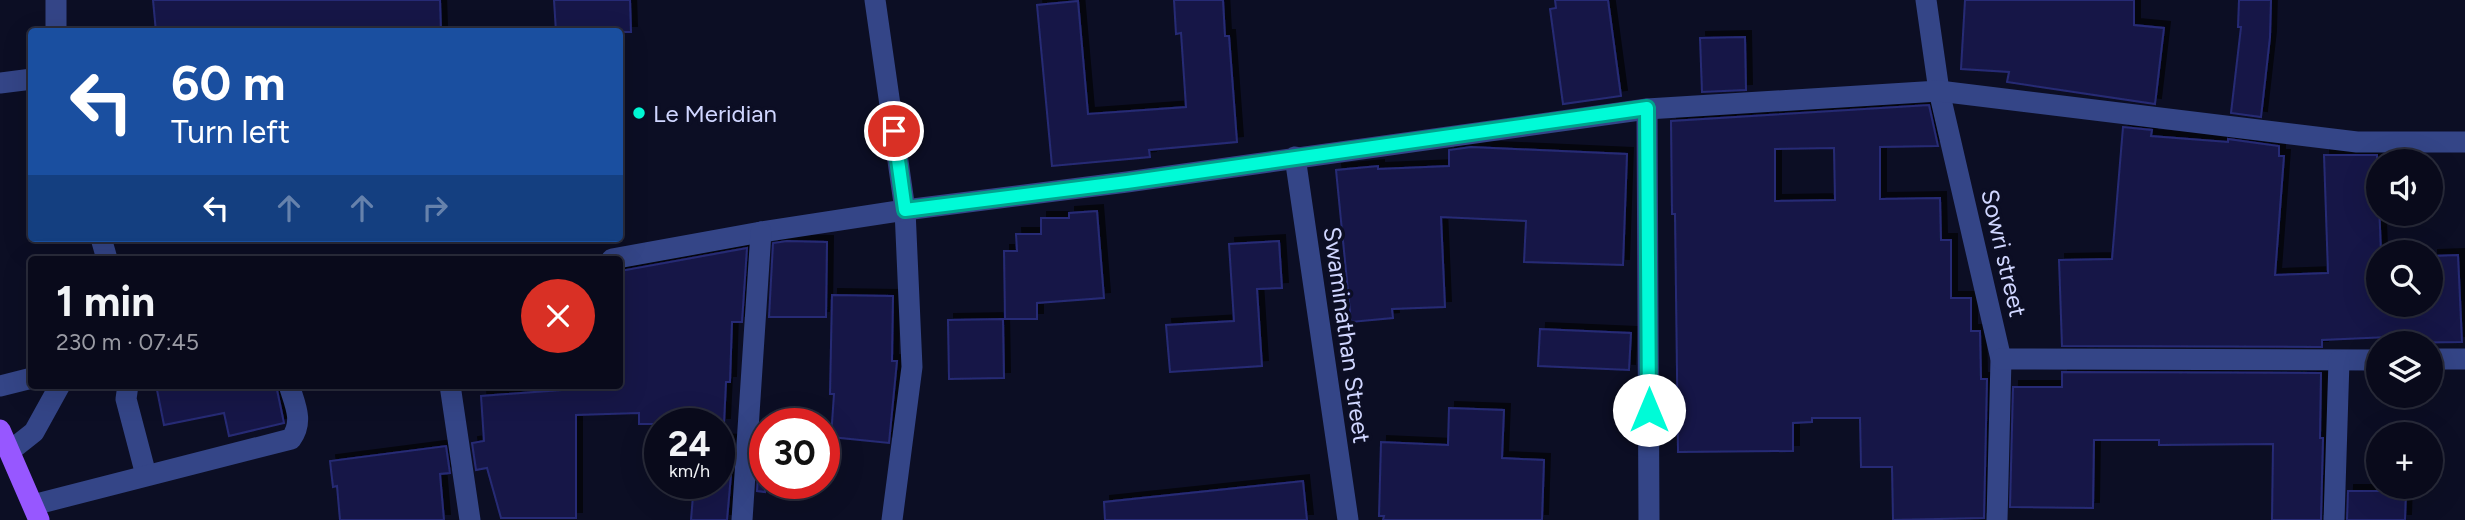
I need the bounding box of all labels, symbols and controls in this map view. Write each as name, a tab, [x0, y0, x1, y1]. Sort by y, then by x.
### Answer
text: 60 m	[171, 53, 286, 112]
icon: left	[56, 56, 147, 147]
place label: Le Meridian	[653, 99, 777, 128]
pin	[864, 101, 924, 161]
marker: Le Meridian	[631, 105, 647, 121]
icon: arrive	[875, 112, 913, 150]
text: Turn left	[171, 113, 290, 151]
map controls	[2366, 149, 2443, 499]
button: sound	[2366, 149, 2443, 226]
street label: Sowri street	[1975, 186, 2033, 320]
icon: left	[197, 189, 235, 227]
icon: ahead	[270, 189, 308, 227]
icon: ahead	[343, 189, 381, 227]
icon: right	[416, 189, 454, 227]
street label: Swaminathan Street	[1317, 225, 1377, 445]
button: search	[2366, 240, 2443, 317]
text: 1 min	[56, 276, 155, 327]
button: close	[521, 279, 595, 353]
text: 230 m · 07:45	[56, 328, 199, 356]
button: layers	[2366, 331, 2443, 408]
position arrow	[1612, 373, 1686, 447]
speed limit sign: 30	[749, 408, 840, 499]
button: +	[2366, 422, 2443, 499]
text: 24	[668, 423, 711, 465]
text: km/h	[669, 460, 710, 482]

